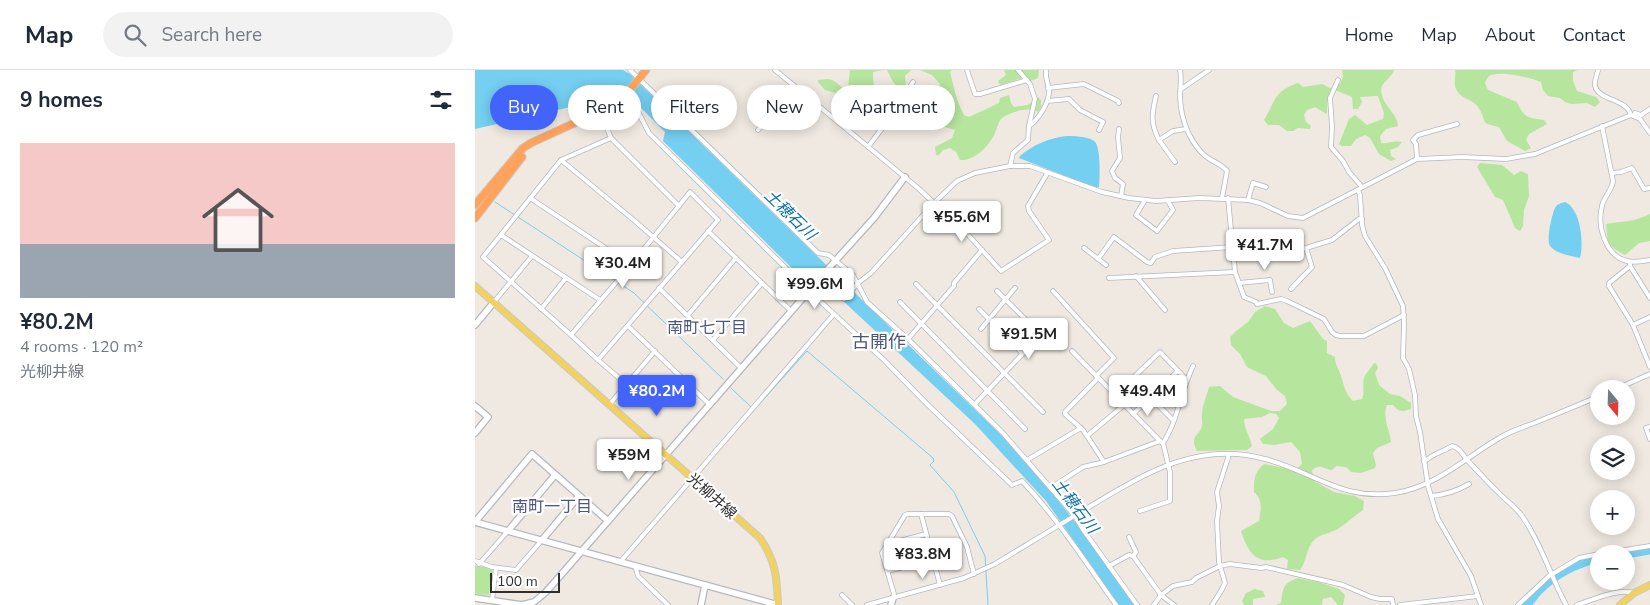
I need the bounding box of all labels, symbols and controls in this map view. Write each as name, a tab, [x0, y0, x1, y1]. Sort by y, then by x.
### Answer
search box	[103, 12, 453, 57]
text: Map	[25, 19, 73, 51]
icon: search	[121, 21, 149, 49]
text: Search here	[161, 22, 262, 48]
text: Home	[1345, 23, 1393, 47]
text: Map	[1421, 23, 1457, 47]
text: About	[1485, 23, 1535, 47]
text: Contact	[1563, 23, 1625, 47]
chip: Buy	[490, 85, 558, 130]
chip: Rent	[568, 85, 641, 130]
chip: Filters	[651, 85, 737, 130]
chip: New	[747, 85, 821, 130]
chip: Apartment	[831, 85, 955, 130]
text: 9 homes	[20, 86, 103, 114]
icon: filters	[427, 86, 455, 114]
icon: home	[193, 175, 283, 265]
water label: 土穂石川	[759, 185, 822, 247]
pin: ¥55.6M	[921, 200, 1003, 243]
text: ¥55.6M	[934, 206, 990, 228]
pin: ¥41.7M	[1224, 228, 1306, 271]
text: ¥41.7M	[1237, 234, 1293, 256]
pin: ¥30.4M	[582, 246, 664, 289]
text: ¥30.4M	[595, 252, 651, 274]
pin: ¥99.6M	[774, 268, 856, 310]
text: ¥99.6M	[787, 273, 843, 295]
text: ¥80.2M	[20, 308, 94, 336]
district label: 南町七丁目	[667, 317, 747, 339]
pin: ¥91.5M	[988, 318, 1070, 360]
text: ¥91.5M	[1001, 323, 1057, 345]
district label: 古開作	[852, 330, 906, 354]
text: 4 rooms · 120 m²	[20, 336, 143, 358]
text: 光柳井線	[20, 361, 84, 383]
pin: ¥80.2M	[616, 374, 698, 417]
pin: ¥49.4M	[1107, 374, 1189, 417]
text: ¥80.2M	[629, 380, 685, 402]
text: ¥49.4M	[1120, 380, 1176, 402]
north arrow	[1590, 380, 1635, 425]
map controls	[1590, 380, 1635, 590]
button: layers	[1590, 435, 1635, 480]
pin: ¥59M	[599, 438, 659, 481]
text: ¥59M	[608, 444, 650, 466]
street label: 光柳井線	[683, 468, 741, 524]
water label: 土穂石川	[1047, 474, 1104, 540]
button: +	[1590, 490, 1635, 535]
district label: 南町一丁目	[512, 496, 592, 518]
pin: ¥83.8M	[882, 538, 964, 580]
text: ¥83.8M	[895, 543, 951, 565]
button: −	[1590, 545, 1635, 590]
scale bar	[490, 570, 560, 593]
text: 100 m	[497, 572, 538, 591]

